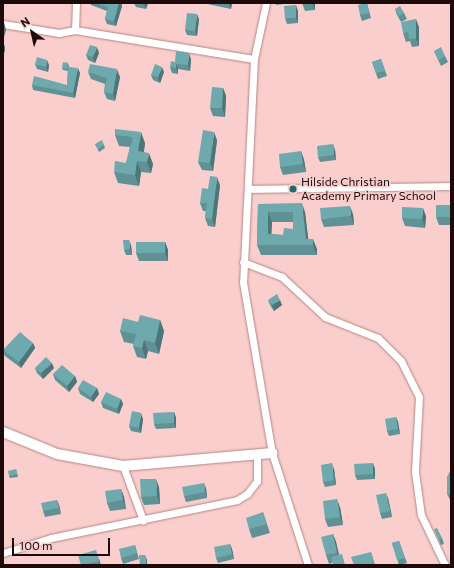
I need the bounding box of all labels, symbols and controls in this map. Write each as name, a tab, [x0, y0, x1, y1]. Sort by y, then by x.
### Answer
north arrow	[12, 12, 52, 52]
text: N	[18, 14, 32, 29]
place label: Hilside Christian Academy Primary School	[301, 175, 436, 203]
marker: Hilside Christian Academy Primary School	[288, 184, 298, 194]
scale bar	[14, 530, 112, 556]
text: 100 m	[19, 538, 53, 552]

